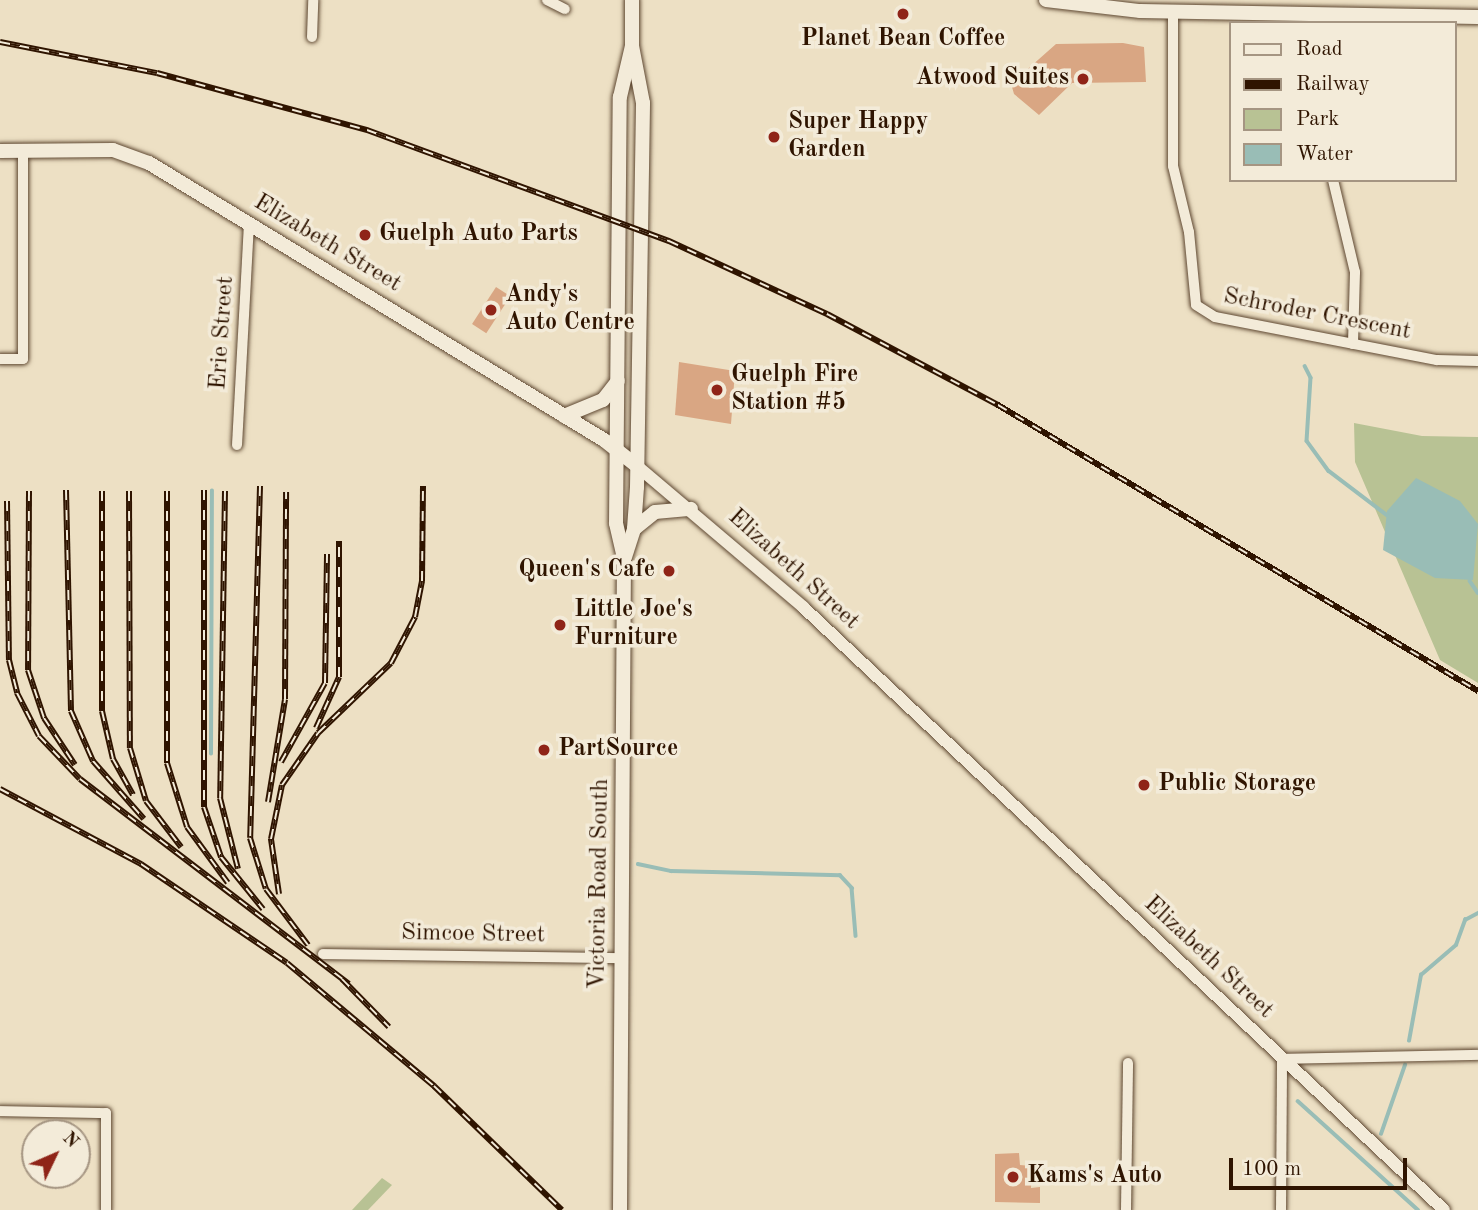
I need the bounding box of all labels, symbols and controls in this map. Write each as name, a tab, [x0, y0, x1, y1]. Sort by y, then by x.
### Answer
marker: Planet Bean Coffee	[895, 6, 911, 22]
legend	[1230, 21, 1457, 182]
place label: Planet Bean Coffee	[801, 26, 1005, 54]
text: Road	[1296, 39, 1343, 60]
place label: Atwood Suites	[915, 65, 1069, 93]
marker: Atwood Suites	[1075, 71, 1091, 87]
text: Railway	[1296, 74, 1370, 95]
place label: Super Happy Garden	[788, 109, 928, 165]
text: Park	[1296, 109, 1339, 130]
marker: Super Happy Garden	[766, 129, 782, 145]
text: Water	[1296, 144, 1353, 165]
street label: Elizabeth Street	[248, 189, 406, 299]
place label: Guelph Auto Parts	[379, 221, 578, 249]
marker: Guelph Auto Parts	[357, 227, 373, 243]
street label: Erie Street	[205, 275, 241, 391]
place label: Andy's Auto Centre	[505, 282, 635, 338]
street label: Schroder Crescent	[1221, 283, 1413, 347]
marker: Andy's Auto Centre	[483, 302, 499, 318]
place label: Guelph Fire Station #5	[731, 362, 858, 418]
marker: Guelph Fire Station #5	[709, 382, 725, 398]
street label: Elizabeth Street	[721, 503, 865, 637]
place label: Queen's Cafe	[518, 557, 655, 585]
marker: Queen's Cafe	[661, 563, 677, 579]
place label: Little Joe's Furniture	[574, 597, 693, 653]
marker: Little Joe's Furniture	[552, 617, 568, 633]
place label: PartSource	[558, 736, 678, 764]
marker: PartSource	[536, 742, 552, 758]
place label: Public Storage	[1158, 771, 1316, 799]
marker: Public Storage	[1136, 777, 1152, 793]
street label: Victoria Road South	[584, 778, 616, 990]
street label: Elizabeth Street	[1137, 891, 1279, 1025]
street label: Simcoe Street	[401, 919, 545, 951]
north arrow	[21, 1119, 91, 1189]
text: N	[58, 1129, 82, 1152]
scale bar	[1233, 1144, 1412, 1188]
text: 100 m	[1242, 1159, 1301, 1180]
place label: Kams's Auto	[1027, 1163, 1162, 1191]
marker: Kams's Auto	[1005, 1169, 1021, 1185]

